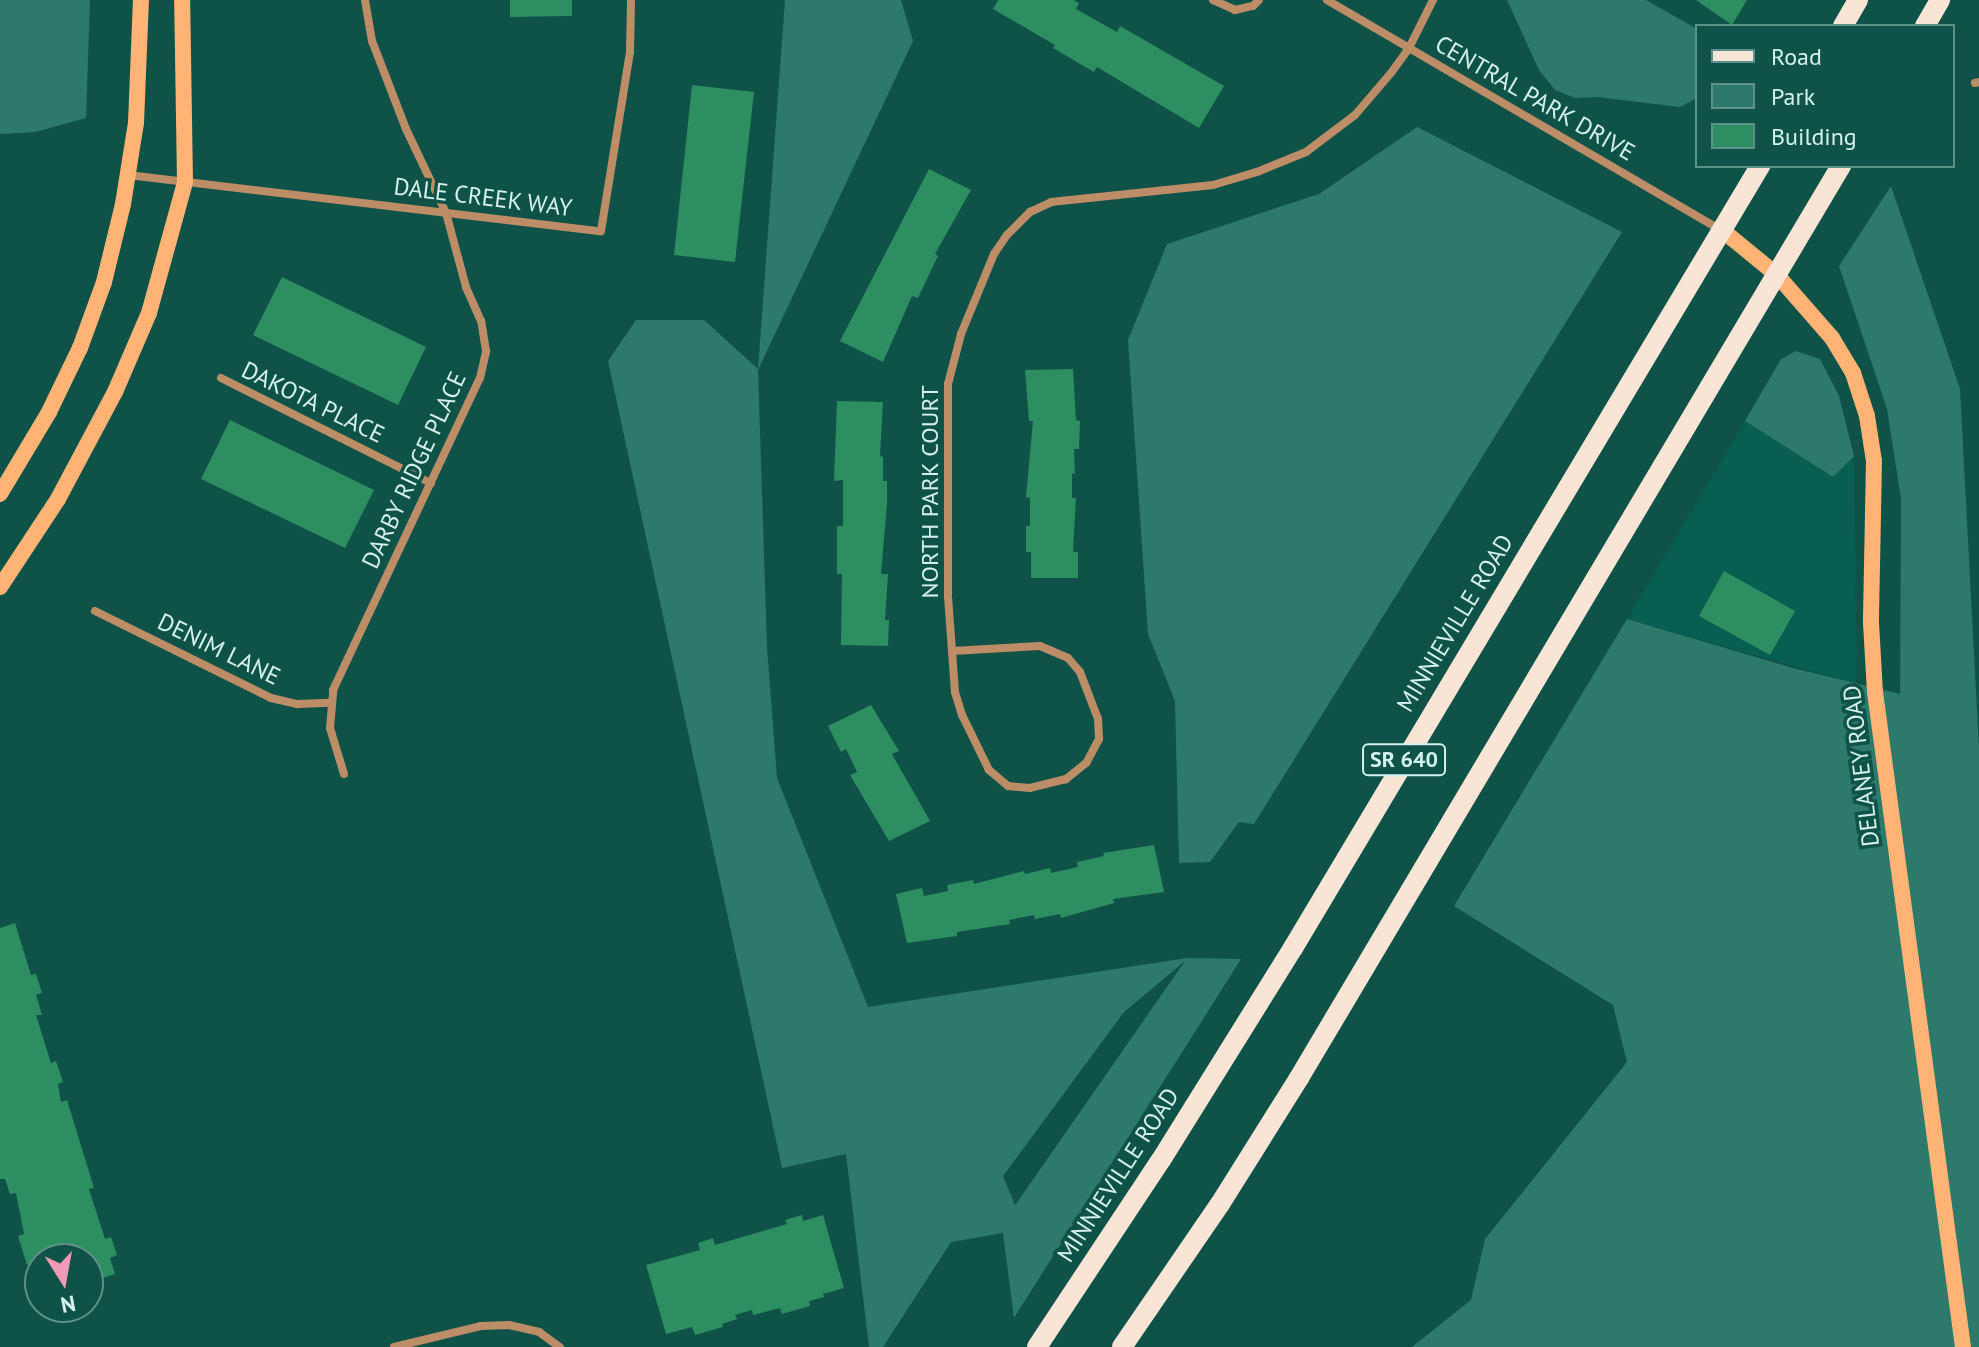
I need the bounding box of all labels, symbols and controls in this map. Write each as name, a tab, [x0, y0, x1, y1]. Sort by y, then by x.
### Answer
legend	[1695, 24, 1955, 168]
street label: CENTRAL PARK DRIVE	[1429, 29, 1641, 167]
text: Road	[1771, 41, 1822, 72]
text: Park	[1771, 81, 1815, 112]
text: Building	[1771, 121, 1857, 152]
street label: DALE CREEK WAY	[392, 172, 574, 222]
street label: DAKOTA PLACE	[237, 355, 389, 449]
street label: DARBY RIDGE PLACE	[356, 367, 472, 573]
street label: NORTH PARK COURT	[916, 385, 944, 599]
street label: MINNIEVILLE ROAD	[1391, 529, 1519, 717]
street label: DENIM LANE	[153, 607, 285, 691]
street label: DELANEY ROAD	[1837, 683, 1885, 849]
road number: SR 640	[1362, 742, 1446, 778]
street label: MINNIEVILLE ROAD	[1051, 1083, 1185, 1267]
north arrow	[24, 1243, 104, 1323]
text: N	[58, 1289, 78, 1320]

